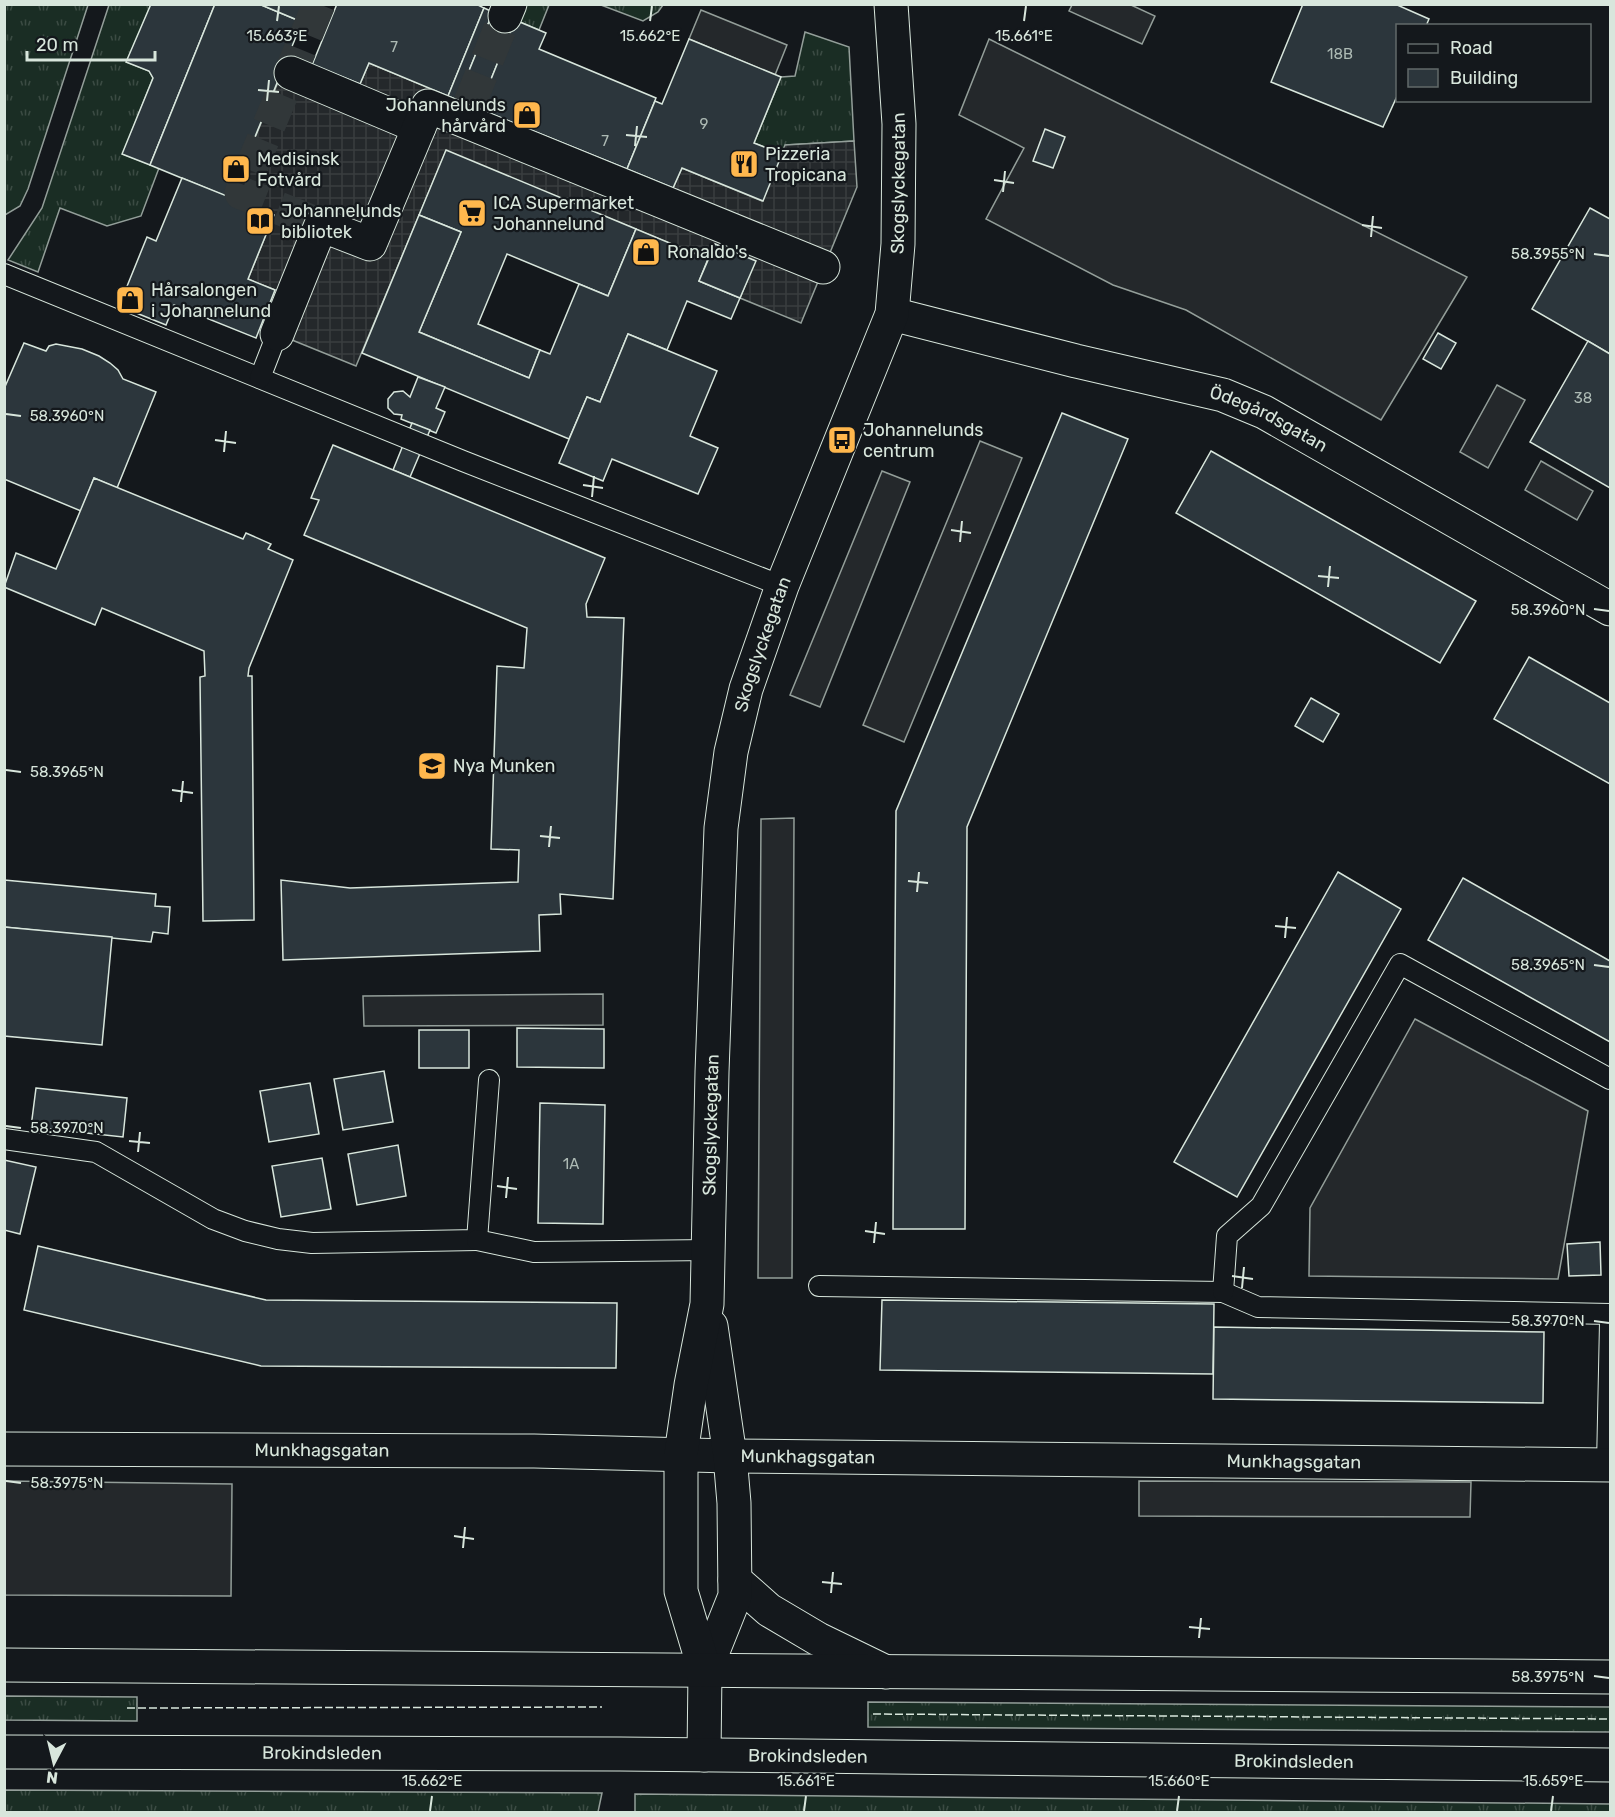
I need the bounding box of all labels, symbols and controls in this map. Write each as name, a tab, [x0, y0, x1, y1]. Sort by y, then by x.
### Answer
scale bar	[27, 24, 154, 62]
legend	[1396, 24, 1591, 102]
text: 15.663°E	[247, 27, 307, 45]
text: 15.662°E	[620, 27, 680, 45]
text: 15.661°E	[995, 27, 1053, 45]
text: 20 m	[36, 34, 78, 56]
text: Road	[1450, 37, 1493, 59]
house number: 7	[390, 38, 398, 56]
house number: 18B	[1327, 45, 1353, 63]
text: Building	[1450, 67, 1518, 89]
place label: Johannelunds hårvård	[385, 94, 506, 137]
shop icon: Johannelunds hårvård	[511, 99, 543, 131]
street label: Skogslyckegatan	[886, 112, 910, 255]
house number: 9	[700, 115, 709, 133]
house number: 7	[601, 132, 609, 150]
place label: Pizzeria Tropicana	[765, 143, 847, 186]
place label: Medisinsk Fotvård	[257, 148, 340, 191]
restaurant icon: Pizzeria Tropicana	[728, 148, 760, 180]
shop icon: Medisinsk Fotvård	[220, 153, 252, 185]
place label: ICA Supermarket Johannelund	[493, 192, 634, 235]
supermarket icon: ICA Supermarket Johannelund	[456, 197, 488, 229]
place label: Johannelunds bibliotek	[281, 200, 402, 243]
library icon: Johannelunds bibliotek	[244, 205, 276, 237]
shop icon: Ronaldo's	[630, 236, 662, 268]
place label: Ronaldo's	[667, 241, 747, 263]
text: 58.3955°N	[1511, 245, 1585, 263]
place label: Hårsalongen i Johannelund	[151, 279, 271, 322]
shop icon: Hårsalongen i Johannelund	[114, 284, 146, 316]
street label: Ödegårdsgatan	[1208, 381, 1331, 457]
house number: 38	[1574, 389, 1592, 407]
text: 58.3960°N	[30, 407, 104, 425]
place label: Johannelunds centrum	[863, 419, 984, 462]
bus stop icon: Johannelunds centrum	[826, 424, 858, 456]
street label: Skogslyckegatan	[730, 573, 796, 714]
text: 58.3960°N	[1511, 601, 1585, 619]
school or university icon: Nya Munken	[416, 750, 448, 782]
place label: Nya Munken	[453, 755, 555, 777]
text: 58.3965°N	[30, 763, 104, 781]
text: 58.3965°N	[1511, 956, 1585, 974]
street label: Skogslyckegatan	[698, 1054, 724, 1196]
text: 58.3970°N	[30, 1119, 104, 1137]
house number: 1A	[563, 1155, 579, 1173]
text: 58.3970°N	[1511, 1312, 1585, 1330]
street label: Munkhagsgatan	[255, 1439, 389, 1461]
street label: Munkhagsgatan	[740, 1445, 875, 1468]
street label: Munkhagsgatan	[1226, 1450, 1361, 1473]
text: 58.3975°N	[31, 1474, 103, 1492]
text: 58.3975°N	[1512, 1668, 1584, 1686]
north arrow	[24, 1733, 84, 1793]
street label: Brokindsleden	[262, 1742, 382, 1764]
street label: Brokindsleden	[748, 1744, 868, 1768]
street label: Brokindsleden	[1234, 1750, 1354, 1773]
text: N	[45, 1767, 59, 1788]
text: 15.662°E	[402, 1772, 462, 1790]
text: 15.661°E	[777, 1772, 835, 1790]
text: 15.660°E	[1148, 1772, 1210, 1790]
text: 15.659°E	[1523, 1772, 1583, 1790]

